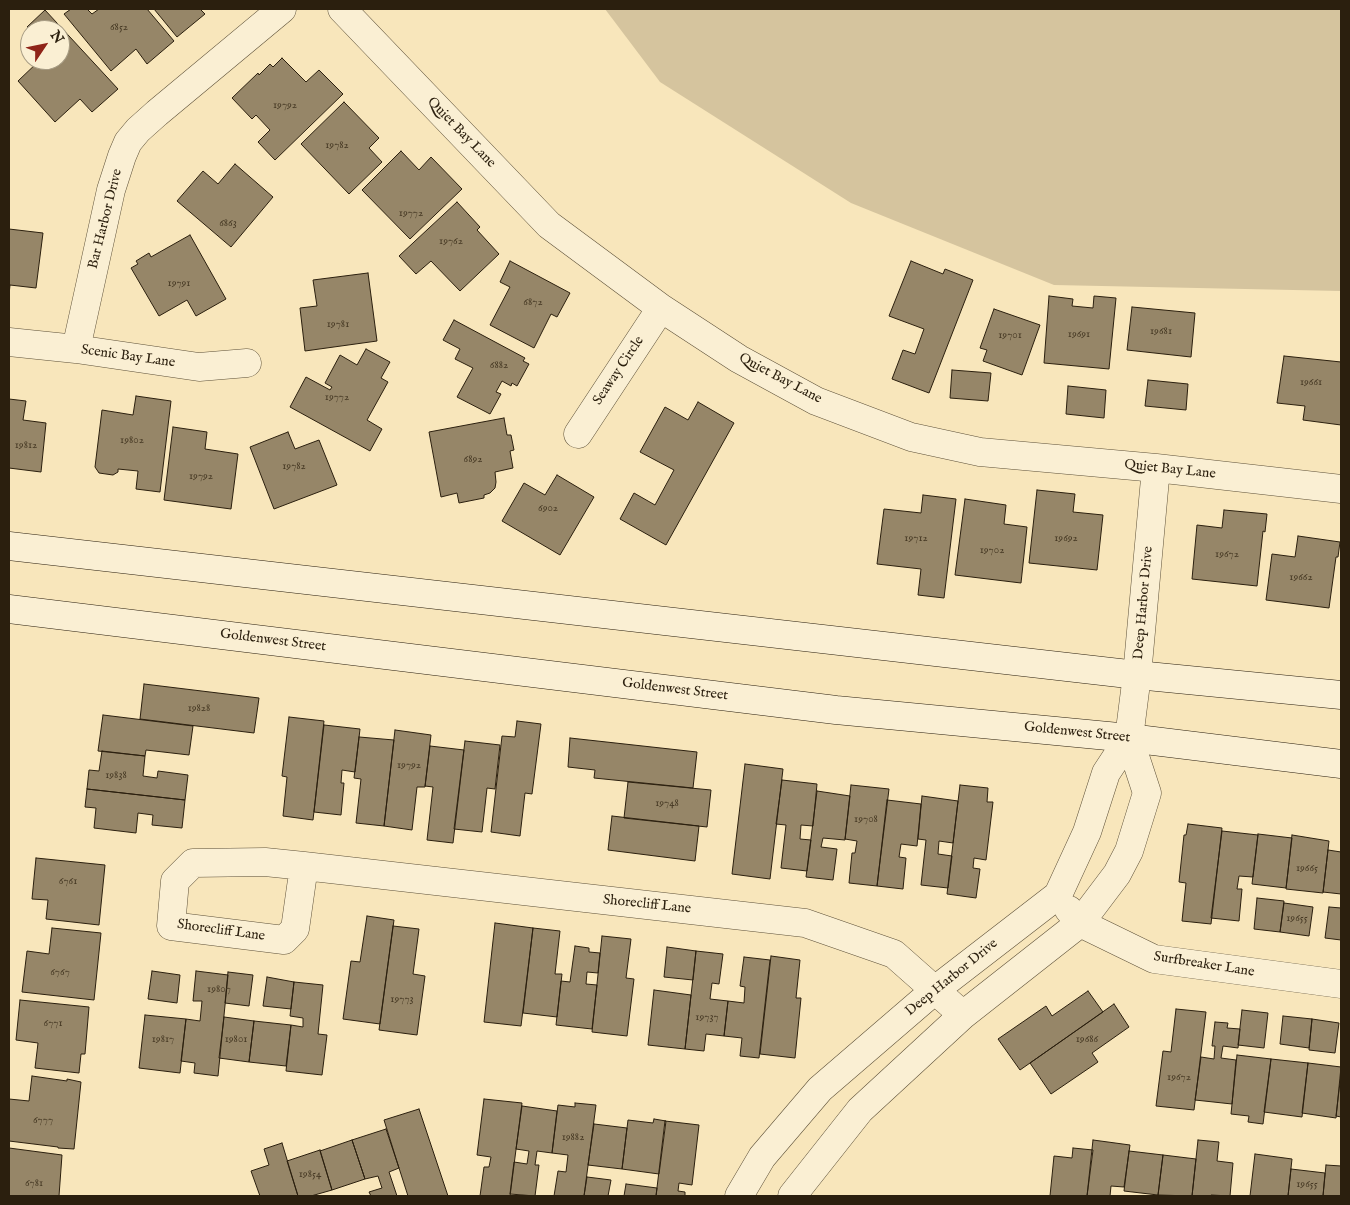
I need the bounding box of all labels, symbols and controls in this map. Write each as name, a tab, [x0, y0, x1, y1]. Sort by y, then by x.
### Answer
north arrow	[20, 20, 70, 70]
house number: 6852	[110, 21, 128, 35]
text: N	[46, 27, 67, 47]
street label: Quiet Bay Lane	[423, 94, 499, 172]
house number: 19792	[273, 99, 297, 113]
house number: 19782	[325, 139, 349, 153]
street label: Bar Harbor Drive	[85, 167, 127, 271]
house number: 19772	[399, 207, 423, 221]
house number: 6863	[219, 217, 237, 231]
house number: 19762	[439, 235, 463, 249]
house number: 19791	[168, 277, 190, 291]
house number: 6872	[523, 296, 543, 310]
house number: 19781	[327, 318, 349, 332]
house number: 19681	[1150, 325, 1172, 339]
house number: 19691	[1068, 328, 1090, 342]
house number: 19701	[998, 329, 1022, 343]
street label: Seaway Circle	[590, 333, 648, 409]
street label: Scenic Bay Lane	[80, 342, 176, 372]
street label: Quiet Bay Lane	[736, 350, 824, 408]
house number: 6882	[490, 359, 508, 373]
house number: 19661	[1300, 376, 1322, 390]
house number: 19772	[325, 391, 349, 405]
house number: 19802	[120, 434, 144, 448]
house number: 19812	[15, 439, 37, 453]
house number: 6892	[464, 453, 482, 467]
street label: Quiet Bay Lane	[1124, 457, 1216, 483]
house number: 19782	[282, 460, 306, 474]
house number: 19792	[189, 470, 213, 484]
house number: 6902	[538, 502, 558, 516]
house number: 19712	[904, 532, 928, 546]
house number: 19692	[1054, 532, 1078, 546]
house number: 19702	[980, 544, 1004, 558]
street label: Deep Harbor Drive	[1131, 546, 1157, 660]
house number: 19672	[1215, 548, 1239, 562]
house number: 19662	[1289, 571, 1313, 585]
street label: Goldenwest Street	[219, 626, 327, 656]
street label: Goldenwest Street	[621, 675, 729, 705]
house number: 19828	[188, 702, 210, 716]
street label: Goldenwest Street	[1023, 719, 1131, 747]
house number: 19792	[397, 759, 421, 773]
house number: 19838	[105, 769, 127, 783]
house number: 19748	[655, 797, 679, 811]
house number: 19708	[854, 813, 878, 827]
house number: 19665	[1296, 862, 1318, 876]
house number: 6761	[59, 875, 77, 889]
street label: Shorecliff Lane	[602, 892, 692, 918]
house number: 19655	[1286, 912, 1308, 926]
street label: Shorecliff Lane	[176, 917, 266, 945]
street label: Deep Harbor Drive	[903, 936, 1001, 1020]
street label: Surfbreaker Lane	[1153, 949, 1255, 981]
house number: 6767	[50, 966, 70, 980]
house number: 19807	[207, 983, 231, 997]
house number: 19773	[390, 993, 414, 1007]
house number: 19737	[695, 1011, 719, 1025]
house number: 6771	[43, 1017, 63, 1031]
house number: 19817	[152, 1033, 174, 1047]
house number: 19801	[225, 1033, 247, 1047]
house number: 19686	[1076, 1033, 1098, 1047]
house number: 19672	[1167, 1071, 1191, 1085]
house number: 6777	[33, 1114, 53, 1128]
house number: 19882	[562, 1131, 584, 1145]
house number: 19854	[299, 1168, 321, 1182]
house number: 6781	[25, 1177, 43, 1191]
house number: 19655	[1296, 1178, 1318, 1192]

